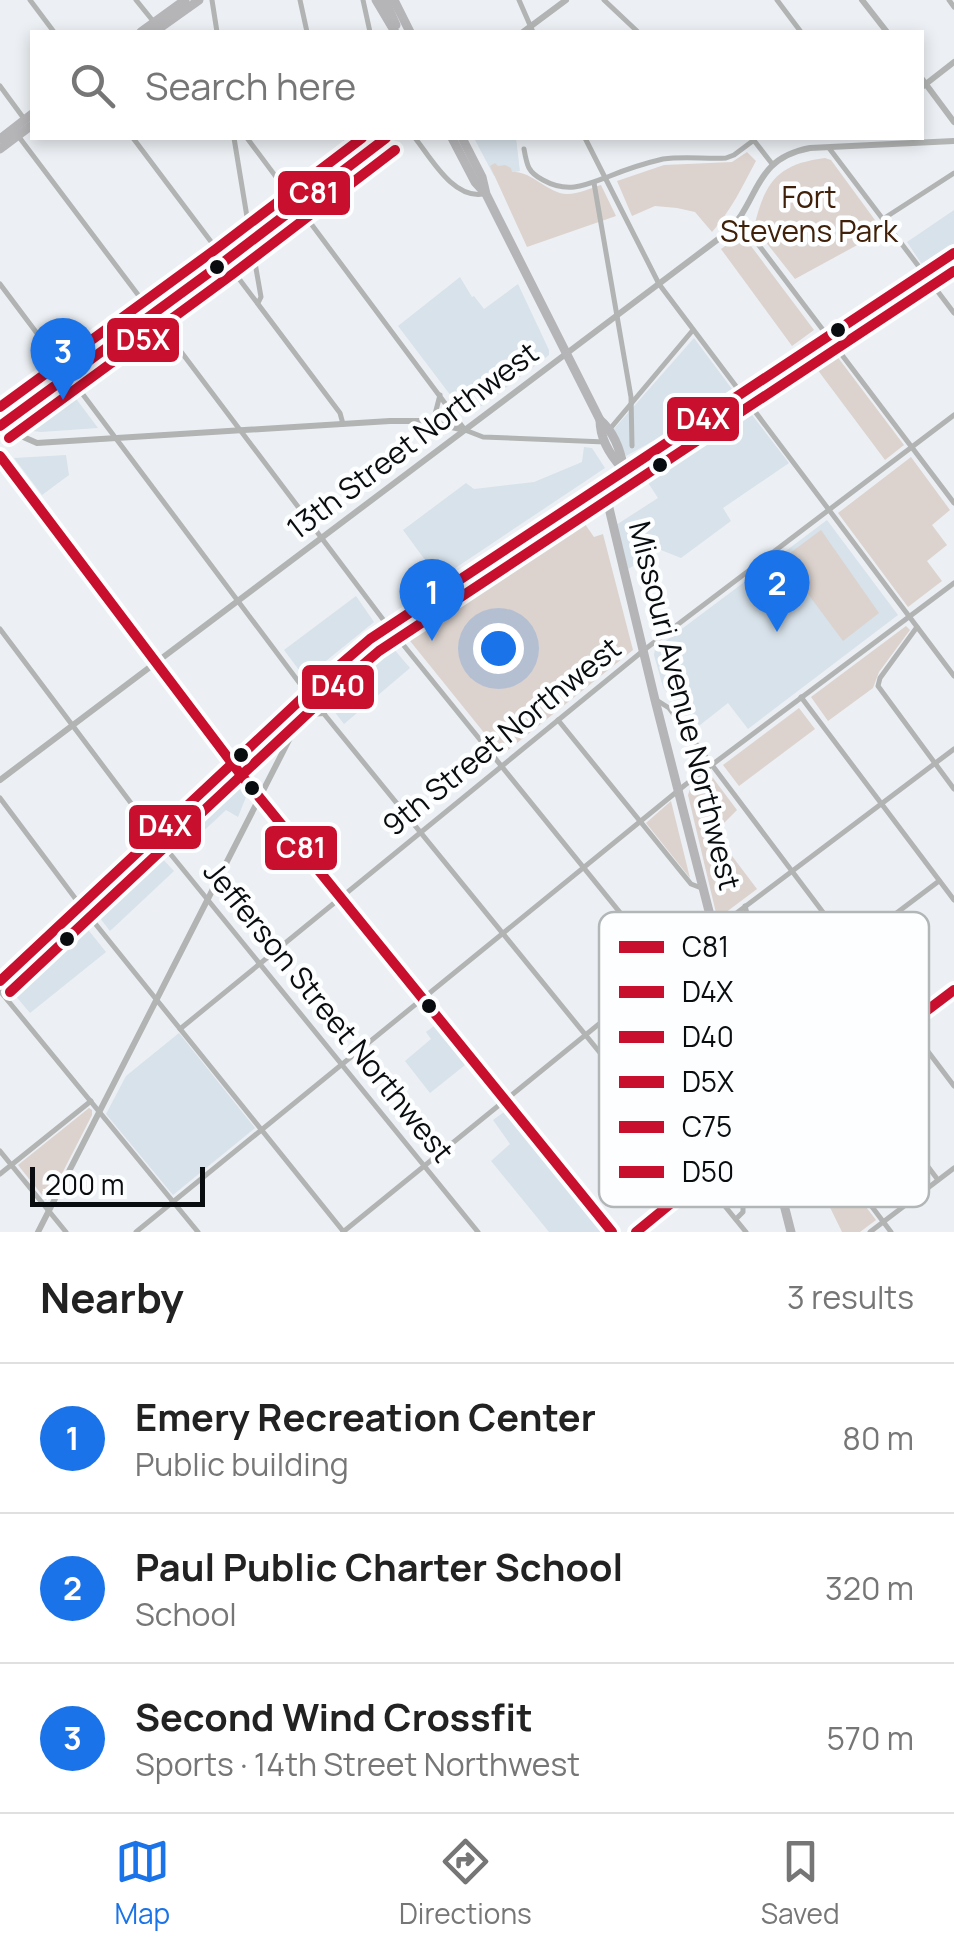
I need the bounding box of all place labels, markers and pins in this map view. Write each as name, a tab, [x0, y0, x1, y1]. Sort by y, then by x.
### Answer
unlabelled marker	[207, 257, 227, 277]
pin: 3	[30, 318, 96, 400]
unlabelled marker	[828, 320, 848, 340]
unlabelled marker	[650, 455, 670, 475]
pin: 2	[744, 550, 810, 632]
pin: 1	[400, 558, 464, 641]
unlabelled marker	[231, 745, 251, 765]
unlabelled marker	[242, 778, 262, 798]
unlabelled marker	[57, 929, 77, 949]
unlabelled marker	[419, 996, 439, 1016]

